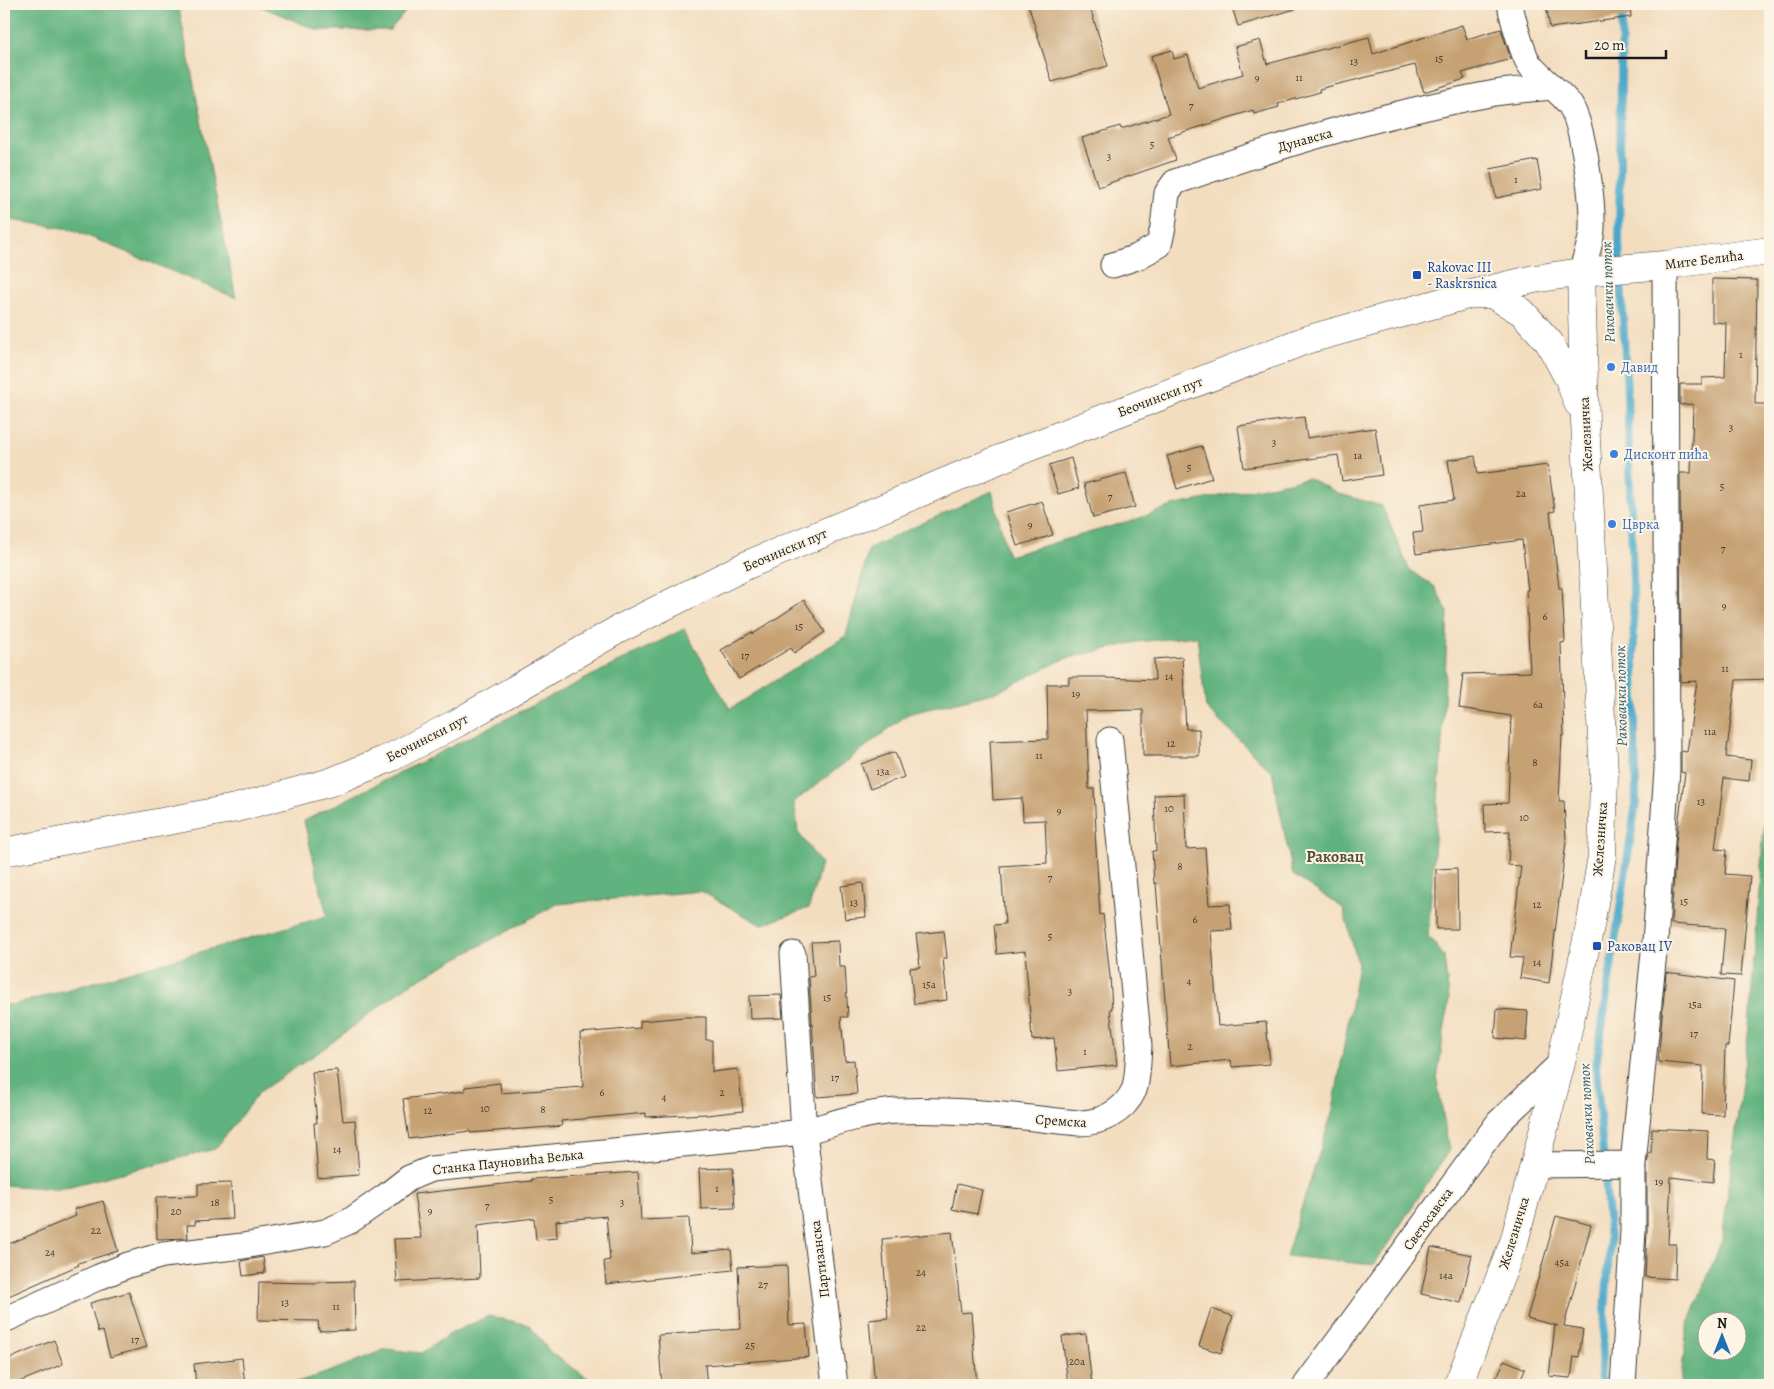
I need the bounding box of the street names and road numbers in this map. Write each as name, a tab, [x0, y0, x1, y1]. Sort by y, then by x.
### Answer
street label: Дунавска	[1275, 123, 1335, 157]
street label: Мите Белића	[1664, 246, 1745, 274]
street label: Беочински пут	[1115, 372, 1205, 422]
street label: Железничка	[1575, 396, 1597, 472]
street label: Беочински пут	[740, 524, 830, 576]
street label: Беочински пут	[383, 709, 471, 767]
street label: Железничка	[1588, 801, 1612, 877]
street label: Сремска	[1035, 1110, 1088, 1132]
street label: Станка Пауновића Вељка	[431, 1145, 585, 1179]
street label: Светосавска	[1399, 1183, 1458, 1254]
street label: Железничка	[1494, 1194, 1534, 1271]
street label: Партизанска	[806, 1219, 834, 1299]

